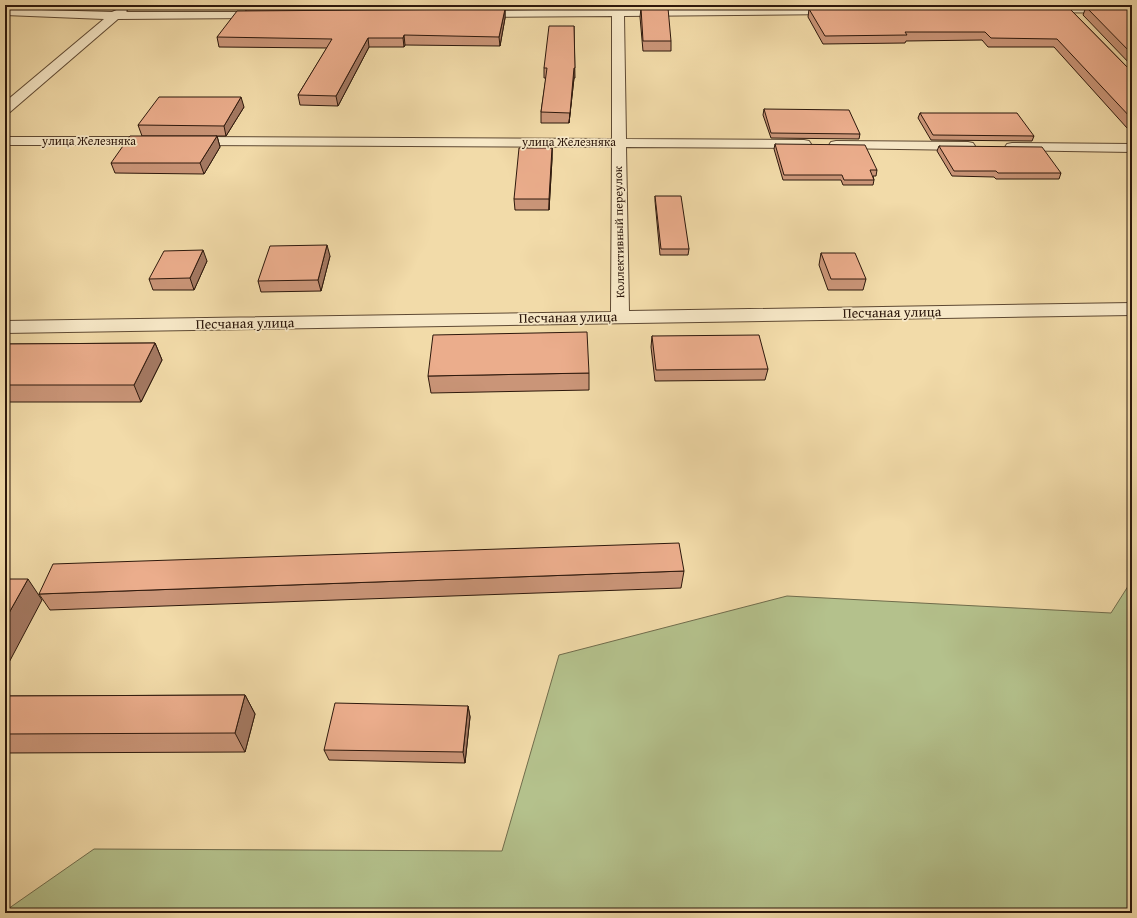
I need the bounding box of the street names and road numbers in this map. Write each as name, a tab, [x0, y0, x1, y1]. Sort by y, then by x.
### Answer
street label: улица Железняка	[41, 132, 136, 149]
street label: улица Железняка	[521, 133, 616, 150]
street label: Коллективный переулок	[609, 165, 628, 298]
street label: Песчаная улица	[842, 301, 942, 323]
street label: Песчаная улица	[518, 306, 618, 328]
street label: Песчаная улица	[195, 312, 295, 334]

